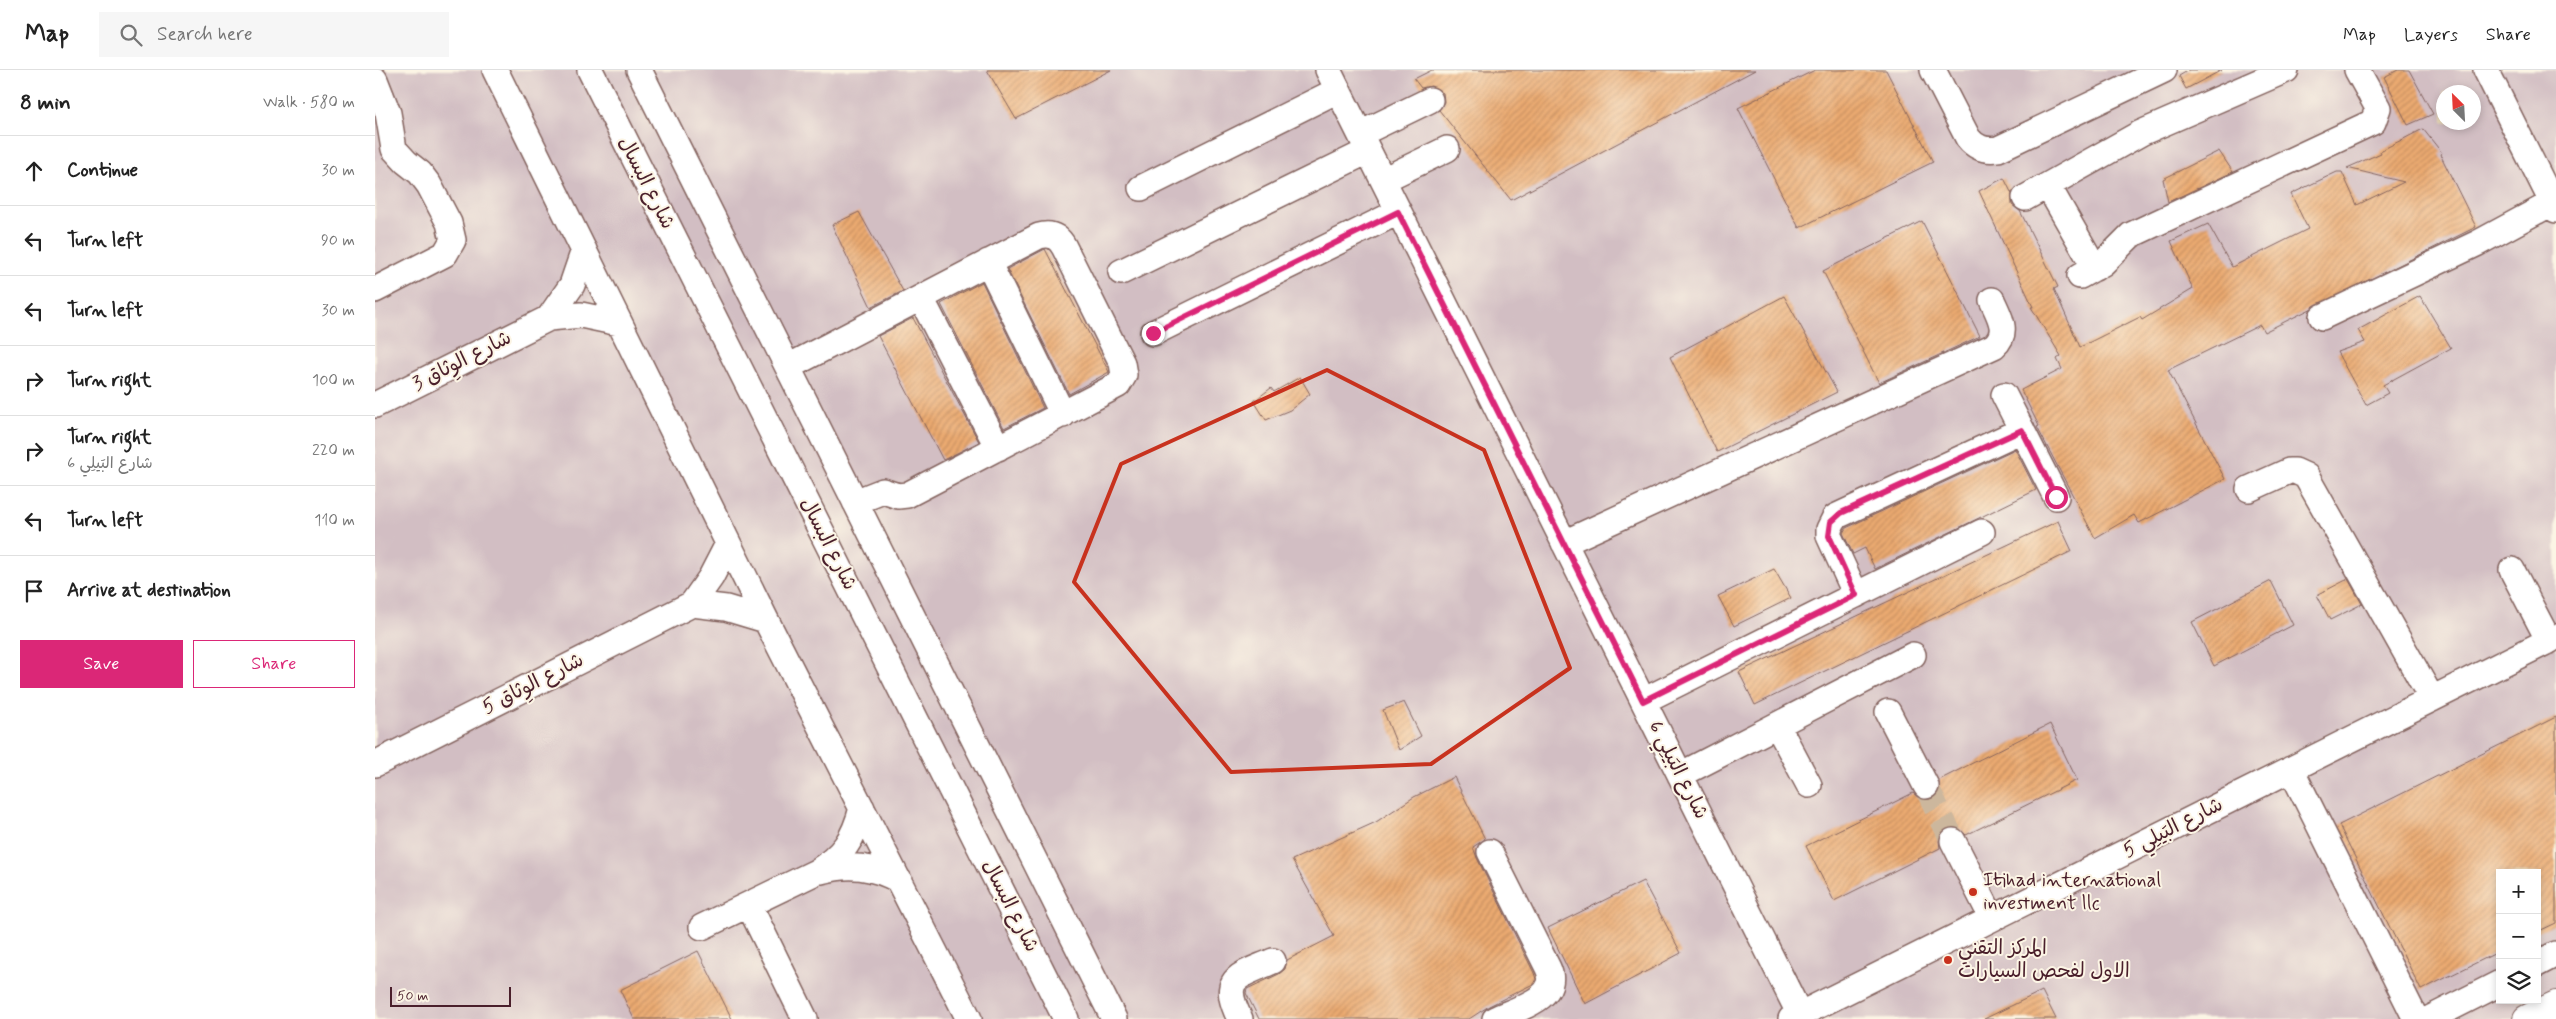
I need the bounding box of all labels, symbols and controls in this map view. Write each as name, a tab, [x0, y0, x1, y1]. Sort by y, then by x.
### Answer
search box	[99, 12, 449, 57]
text: Map	[25, 19, 69, 50]
icon: search	[117, 21, 145, 49]
text: Search here	[157, 22, 253, 47]
text: Map	[2343, 23, 2376, 47]
text: Layers	[2404, 23, 2458, 47]
text: Share	[2486, 23, 2531, 47]
north arrow	[2436, 85, 2481, 130]
text: 8 min	[20, 89, 71, 117]
text: Walk · 580 m	[263, 92, 355, 113]
street label: شارع البسال	[611, 132, 681, 234]
icon: ahead	[20, 157, 48, 185]
text: Continue	[67, 158, 138, 183]
text: 30 m	[322, 160, 355, 181]
icon: left	[20, 227, 48, 255]
text: Turn left	[67, 228, 143, 253]
text: 90 m	[321, 230, 355, 251]
icon: left	[20, 297, 48, 325]
text: Turn left	[67, 298, 143, 323]
text: 30 m	[322, 300, 355, 321]
route end	[1142, 322, 1165, 345]
street label: شارع الوِثاق 3	[408, 324, 517, 400]
icon: right	[20, 367, 48, 395]
text: Turn right	[67, 368, 151, 393]
text: 100 m	[312, 370, 355, 391]
text: Turn right	[67, 425, 151, 450]
icon: right	[20, 437, 48, 465]
text: 220 m	[312, 440, 355, 461]
text: شارع البَيلِي 6	[67, 453, 153, 474]
route start	[2045, 486, 2068, 509]
street label: شارع البسال	[793, 493, 863, 595]
icon: left	[20, 507, 48, 535]
text: Turn left	[67, 508, 143, 533]
text: 110 m	[314, 510, 355, 531]
icon: arrive	[20, 577, 48, 605]
text: Arrive at destination	[67, 578, 231, 603]
button: Save	[20, 640, 183, 688]
button: Share	[193, 640, 355, 688]
street label: شارع الوِثاق 5	[478, 647, 590, 724]
street label: شارع البَيلِي 6	[1639, 716, 1714, 825]
street label: شارع البَيلِي 5	[2118, 791, 2229, 867]
street label: شارع البسال	[975, 855, 1045, 957]
place label: Itihad international investment llc	[1983, 867, 2161, 917]
map controls	[2496, 869, 2541, 1004]
button: +	[2496, 869, 2541, 914]
marker: Itihad international investment llc	[1967, 886, 1979, 898]
button: −	[2496, 914, 2541, 959]
place label: المركز التقني الاول لفحص السيارات	[1958, 935, 2130, 985]
marker: المركز التقني الاول لفحص السيارات	[1942, 954, 1954, 966]
button: layers	[2496, 959, 2541, 1004]
scale bar	[390, 984, 511, 1007]
text: 50 m	[397, 987, 428, 1005]

